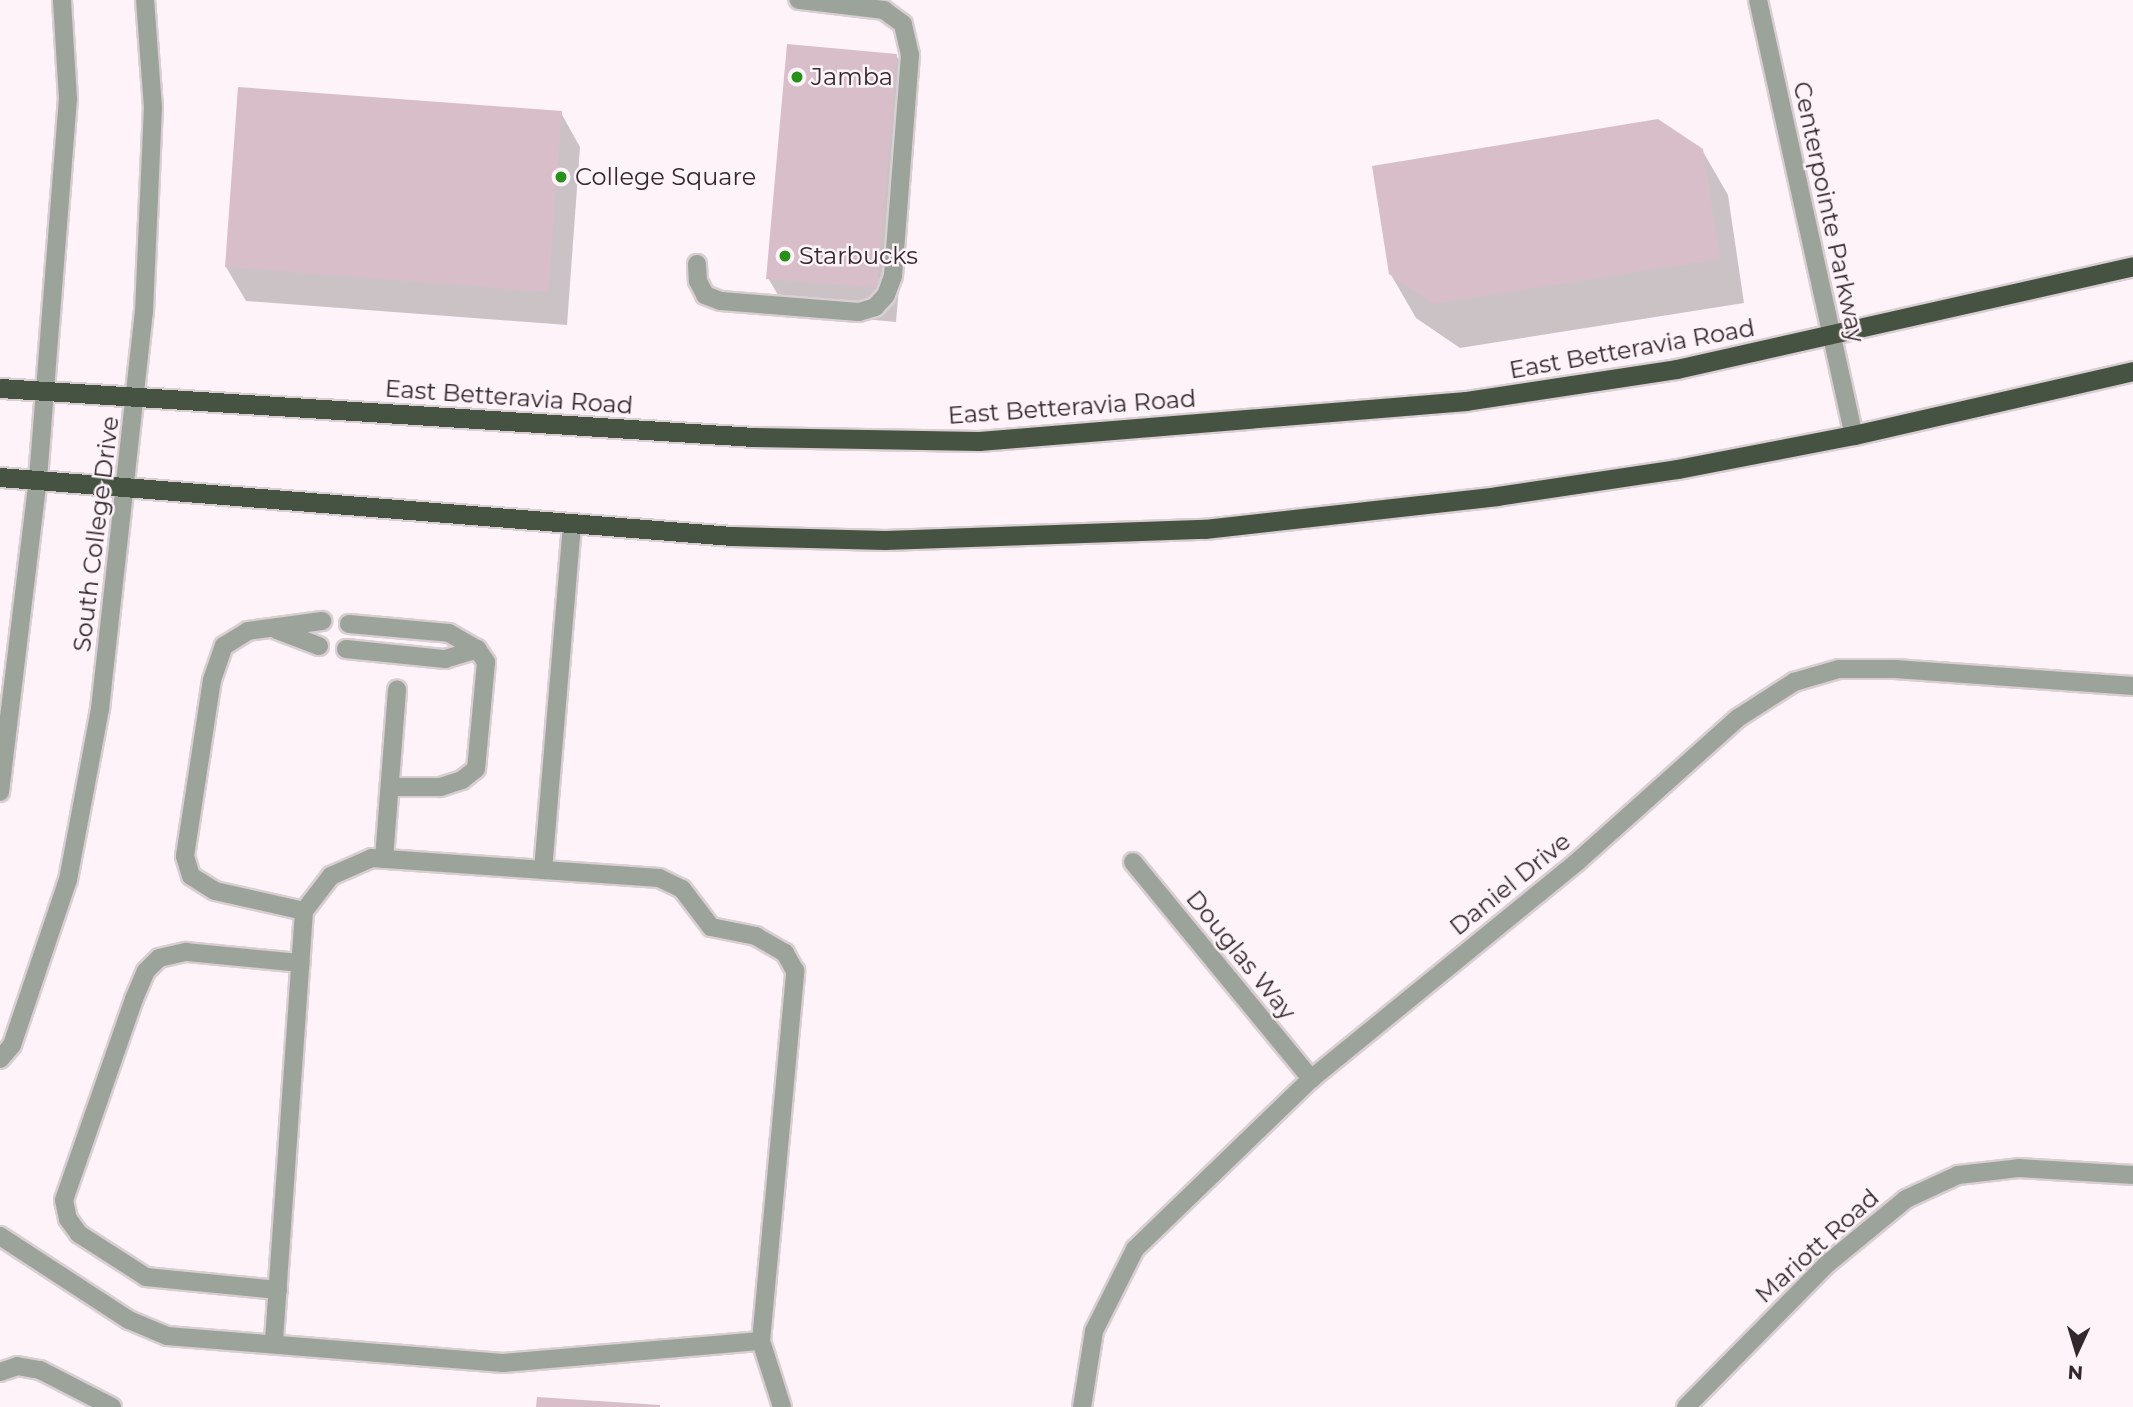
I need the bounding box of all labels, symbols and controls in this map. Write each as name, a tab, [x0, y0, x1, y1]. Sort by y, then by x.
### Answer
place label: Jamba	[811, 63, 893, 91]
marker: Jamba	[789, 69, 805, 85]
street label: Centerpointe Parkway	[1787, 79, 1871, 345]
place label: College Square	[575, 163, 756, 191]
marker: College Square	[553, 169, 569, 185]
place label: Starbucks	[799, 242, 918, 270]
marker: Starbucks	[777, 248, 793, 264]
street label: East Betteravia Road	[1507, 313, 1757, 385]
street label: East Betteravia Road	[384, 374, 634, 420]
street label: East Betteravia Road	[947, 384, 1197, 430]
street label: South College Drive	[67, 415, 125, 653]
street label: Daniel Drive	[1444, 827, 1576, 941]
street label: Douglas Way	[1180, 885, 1302, 1025]
street label: Mariott Road	[1749, 1183, 1885, 1309]
north arrow	[2042, 1316, 2112, 1386]
text: N	[2067, 1360, 2084, 1384]

